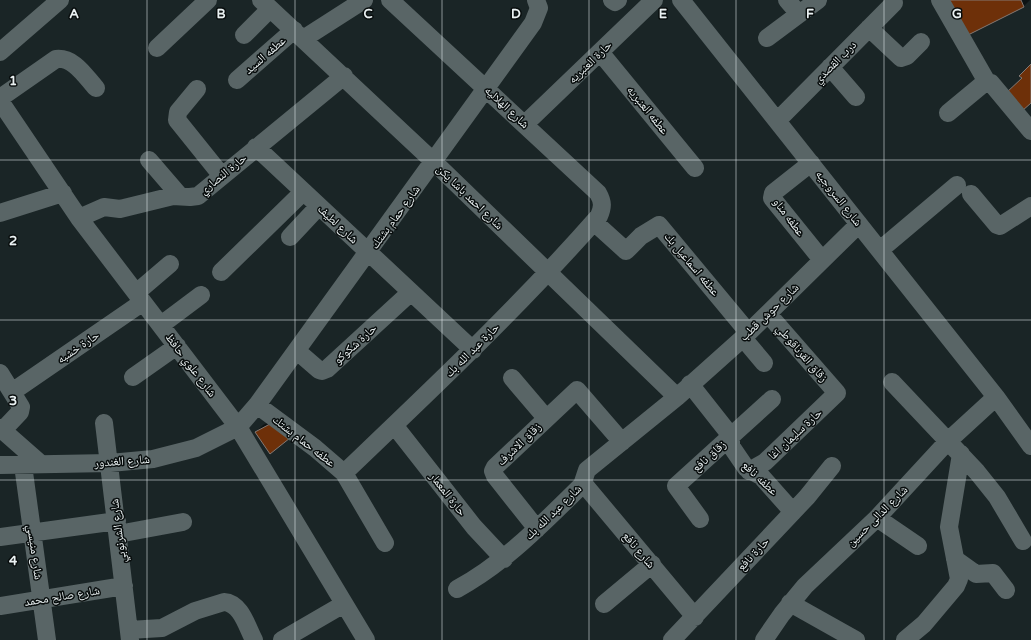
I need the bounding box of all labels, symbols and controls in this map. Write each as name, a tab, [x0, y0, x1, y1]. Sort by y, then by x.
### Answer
text: A	[69, 6, 79, 22]
text: B	[216, 6, 226, 22]
text: C	[363, 6, 373, 22]
text: D	[511, 6, 521, 22]
text: E	[659, 6, 667, 22]
text: F	[806, 6, 814, 22]
text: G	[952, 6, 962, 22]
street label: عطفه السيد	[241, 33, 289, 77]
street label: حارة العنبريه	[565, 38, 615, 86]
street label: درب القصدي	[811, 38, 861, 88]
text: 1	[9, 73, 17, 89]
street label: شارع الهلاليه	[481, 83, 532, 132]
street label: عطفه العنبريه	[624, 83, 672, 137]
street label: حارة النصاري	[197, 151, 252, 200]
street label: شارع احمد باشا يكن	[433, 162, 506, 233]
street label: شارع السروجيه	[812, 167, 865, 229]
street label: شارع حمام بشتك	[367, 182, 424, 252]
street label: عطفه مناو	[770, 195, 808, 239]
street label: شارع لطيف	[314, 202, 361, 247]
street label: عطفه اسماعيل بك	[661, 230, 723, 299]
text: 2	[9, 233, 17, 249]
street label: شارع حوش قطب	[736, 280, 802, 344]
street label: حارة عبد الله بك	[442, 320, 502, 380]
street label: حارة شكوكو	[331, 321, 380, 367]
street label: زقاق القرناقوطي	[771, 321, 831, 387]
street label: حارة خشبه	[54, 328, 102, 366]
street label: شارع علوي حافظ	[160, 330, 220, 402]
text: 3	[9, 393, 17, 409]
street label: حارة سليمان اغا	[765, 405, 825, 463]
street label: عطفه حمام بشتك	[269, 412, 338, 471]
street label: زقاق الاشرف	[494, 419, 544, 468]
street label: زقاق نافع	[689, 437, 729, 475]
street label: شارع الغندور	[93, 452, 150, 471]
street label: عطفه نافع	[739, 458, 781, 498]
street label: حارة المعمار	[426, 469, 470, 519]
street label: شارع عبد الله بك	[522, 481, 585, 543]
street label: شارع الدالى حسين	[844, 482, 911, 550]
street label: شارع الشرنوبي	[107, 498, 132, 564]
street label: شارع منيسي	[21, 524, 46, 581]
street label: شارع نافع	[619, 529, 658, 572]
street label: حارة نافع	[734, 534, 772, 574]
text: 4	[9, 553, 18, 569]
street label: شارع صالح محمد	[23, 583, 101, 610]

